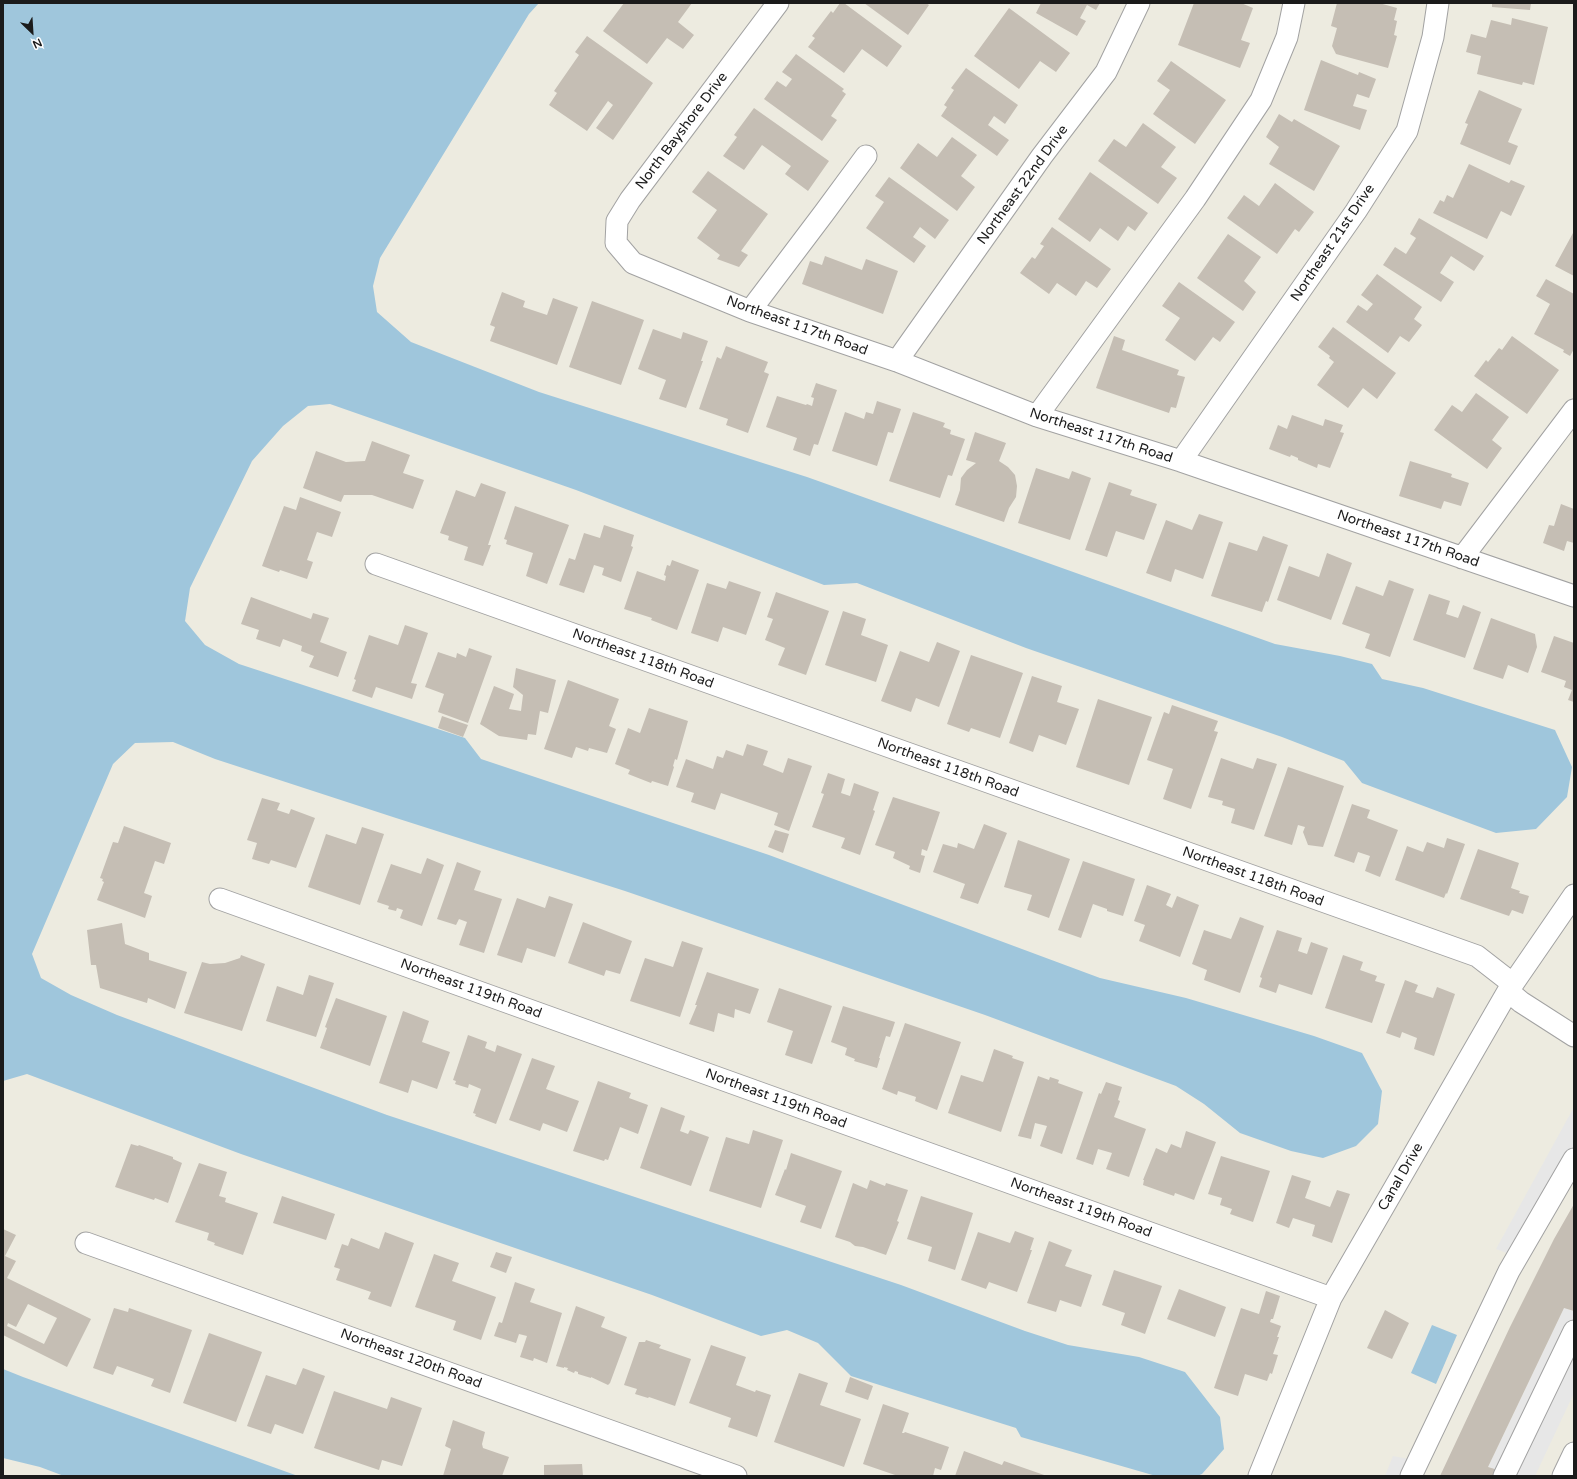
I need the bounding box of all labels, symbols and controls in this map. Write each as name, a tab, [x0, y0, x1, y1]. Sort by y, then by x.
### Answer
north arrow	[12, 12, 52, 52]
text: N	[31, 36, 44, 51]
street label: North Bayshore Drive	[632, 69, 732, 193]
street label: Northeast 22nd Drive	[974, 122, 1072, 248]
street label: Northeast 21st Drive	[1287, 181, 1379, 305]
street label: Northeast 117th Road	[724, 293, 870, 359]
street label: Northeast 117th Road	[1027, 405, 1175, 467]
street label: Northeast 117th Road	[1335, 507, 1481, 571]
street label: Northeast 118th Road	[570, 626, 716, 692]
street label: Northeast 118th Road	[875, 735, 1021, 801]
street label: Northeast 118th Road	[1180, 844, 1326, 910]
street label: Northeast 119th Road	[398, 956, 544, 1022]
street label: Northeast 119th Road	[703, 1066, 849, 1132]
street label: Canal Drive	[1375, 1140, 1427, 1214]
street label: Northeast 119th Road	[1008, 1175, 1154, 1241]
street label: Northeast 120th Road	[338, 1326, 484, 1392]

